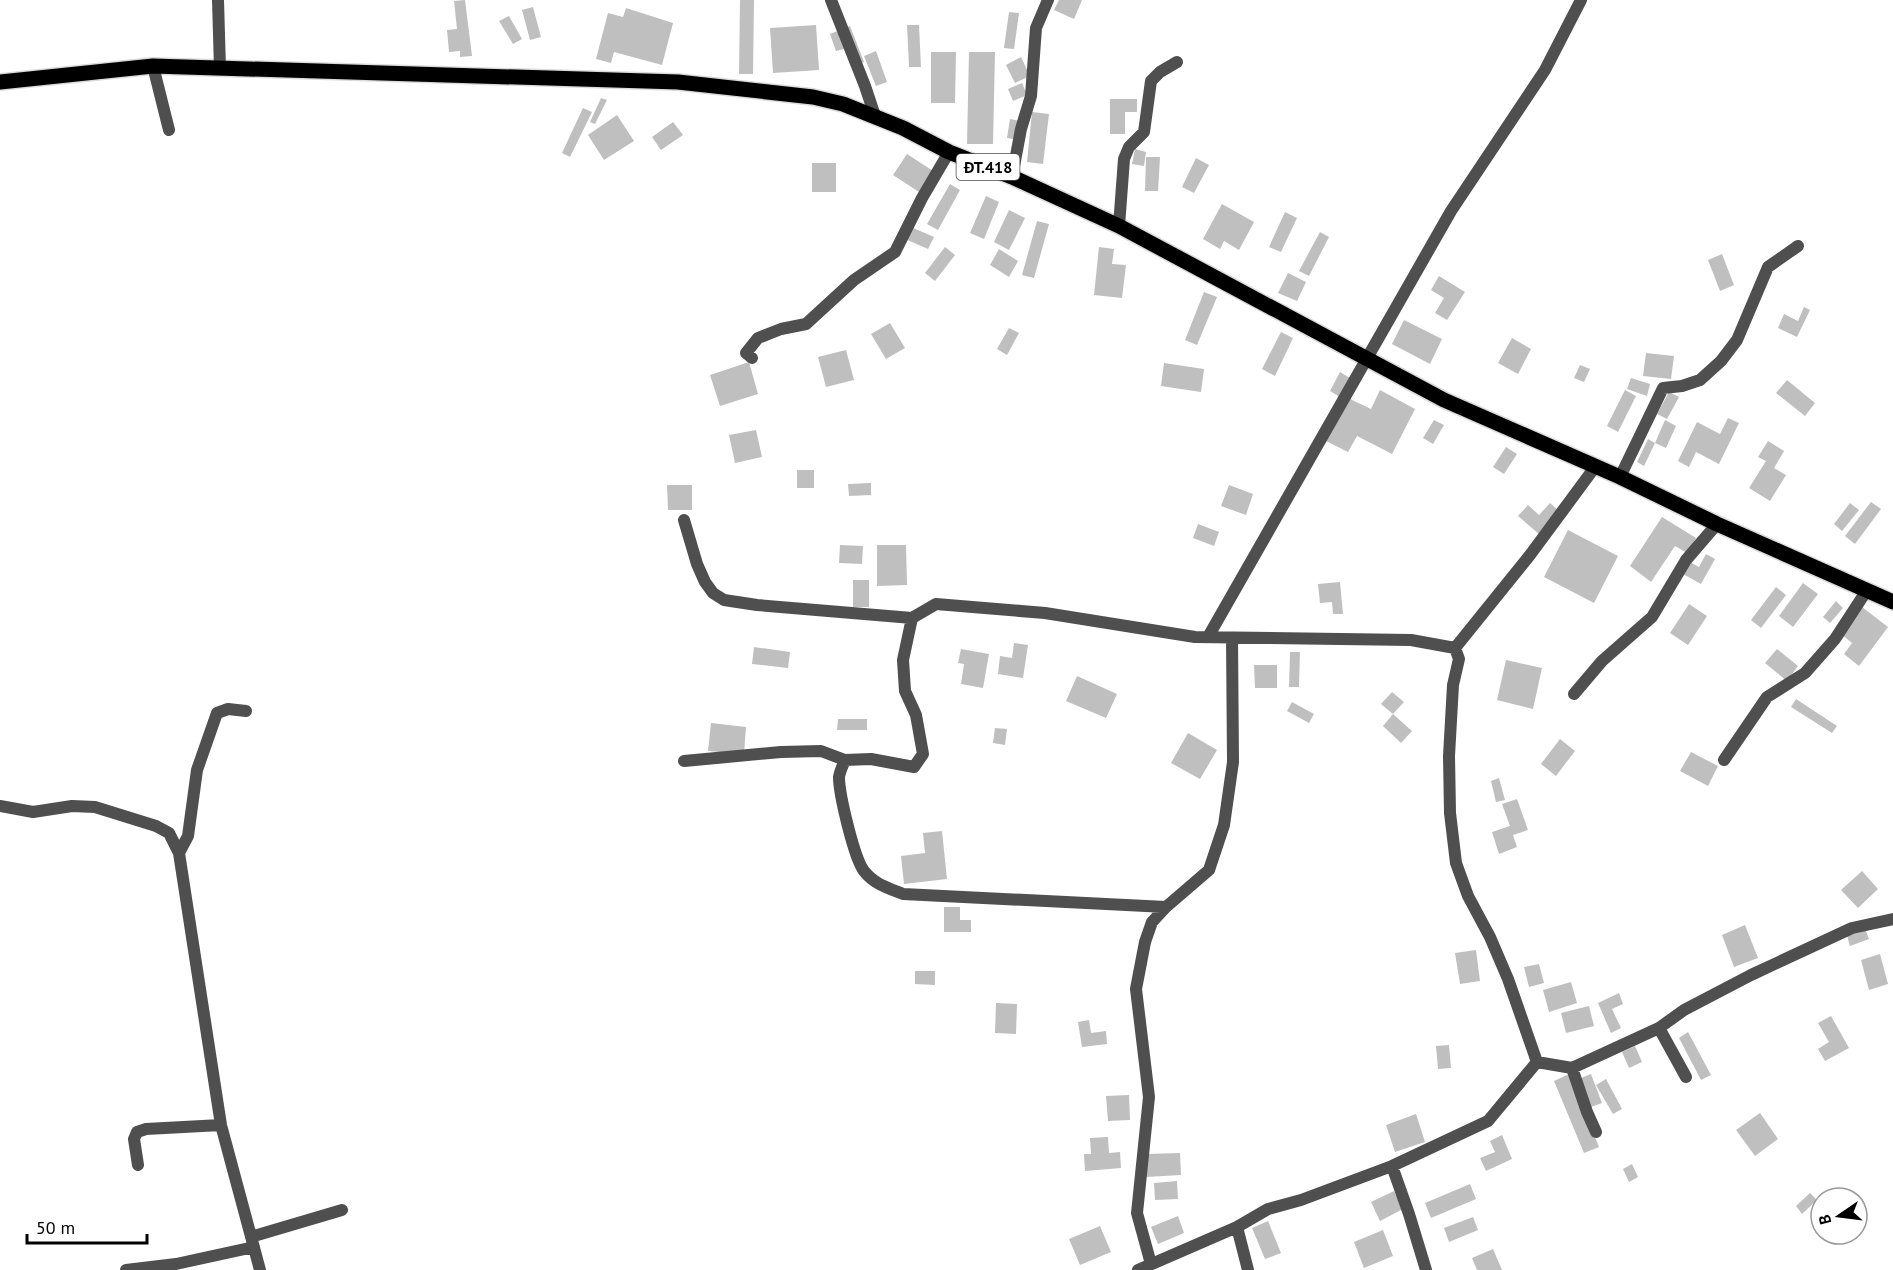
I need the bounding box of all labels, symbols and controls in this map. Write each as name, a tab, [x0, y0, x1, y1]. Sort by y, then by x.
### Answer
road number: ĐT.418	[956, 154, 1020, 180]
north arrow	[1809, 1186, 1869, 1246]
scale bar	[27, 1207, 147, 1245]
text: B	[1814, 1213, 1835, 1227]
text: 50 m	[36, 1216, 75, 1239]

